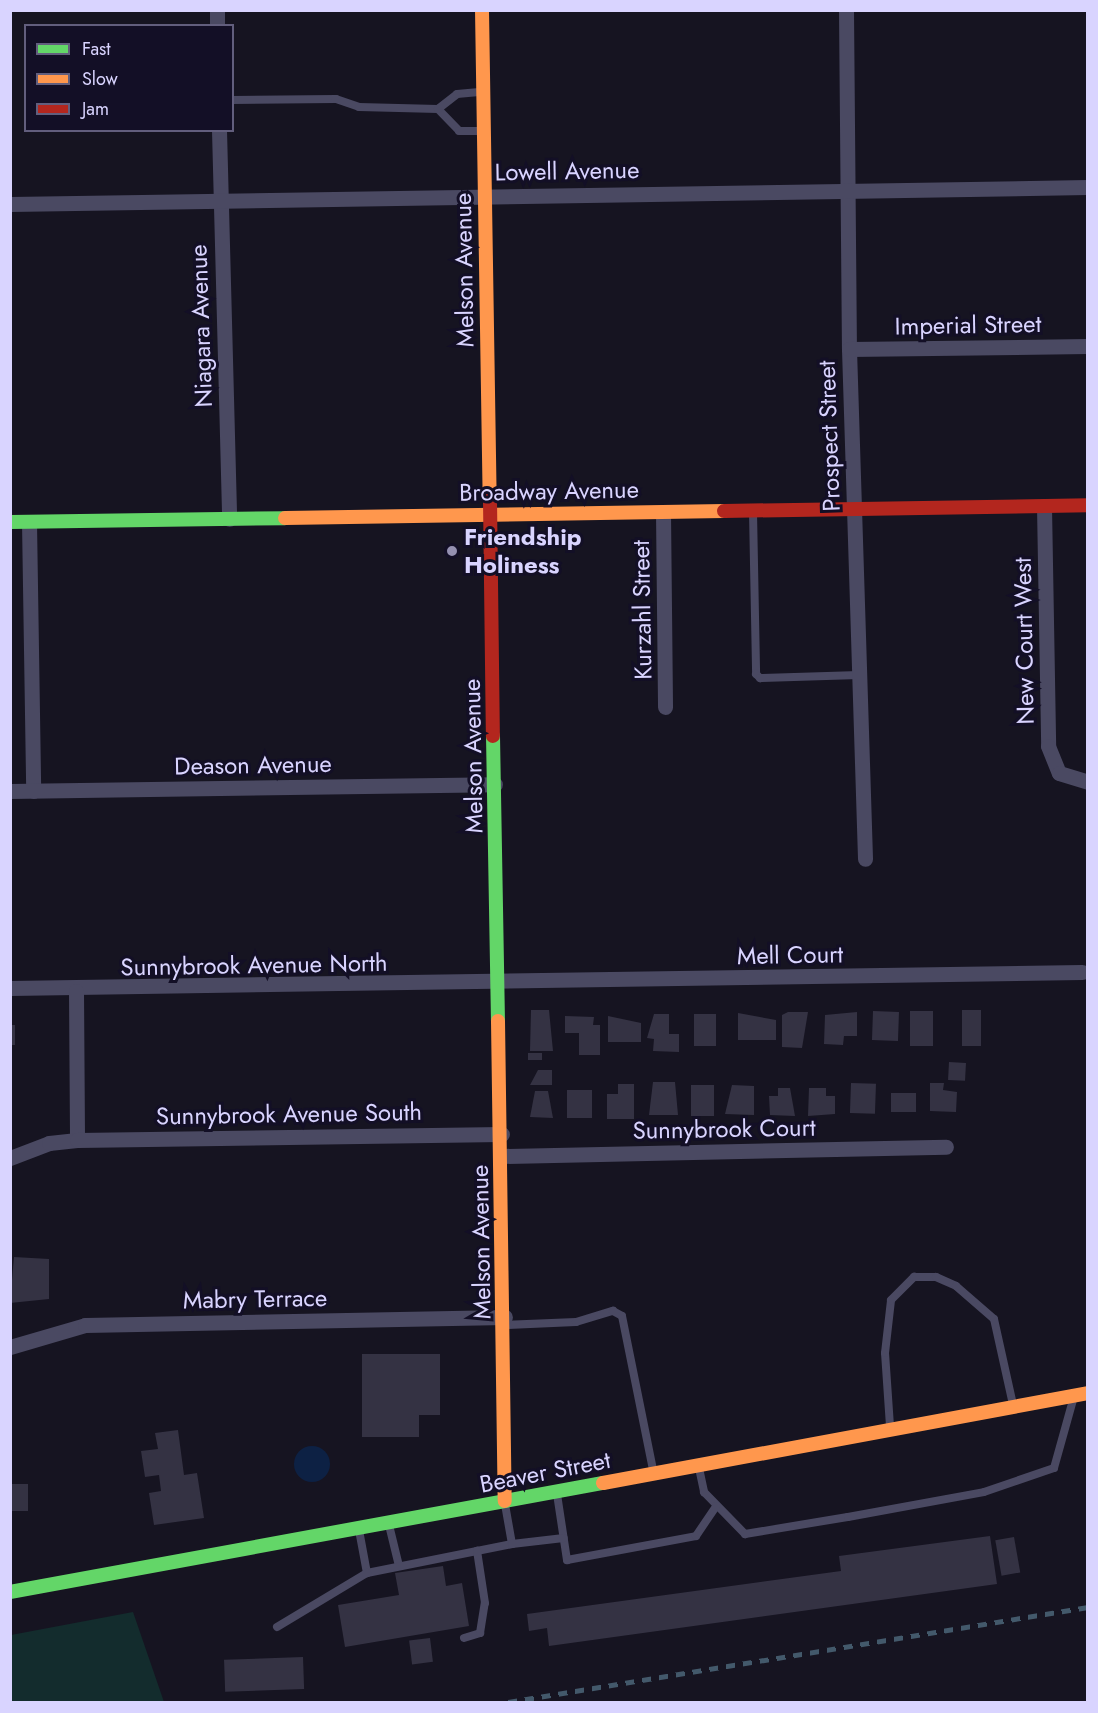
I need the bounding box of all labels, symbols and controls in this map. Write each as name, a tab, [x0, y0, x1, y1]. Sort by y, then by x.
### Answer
legend	[24, 24, 234, 132]
text: Fast	[82, 36, 111, 62]
text: Slow	[82, 66, 118, 92]
text: Jam	[82, 96, 109, 122]
street label: Lowell Avenue	[494, 155, 640, 187]
street label: Melson Avenue	[448, 192, 480, 348]
street label: Niagara Avenue	[184, 244, 218, 408]
street label: Imperial Street	[894, 309, 1042, 341]
street label: Prospect Street	[812, 360, 846, 512]
street label: Broadway Avenue	[459, 475, 639, 507]
place label: Friendship Holiness	[464, 523, 582, 579]
street label: Kurzahl Street	[626, 540, 658, 680]
marker: Friendship Holiness	[445, 544, 459, 558]
street label: New Court West	[1008, 557, 1040, 725]
street label: Melson Avenue	[457, 678, 489, 834]
street label: Deason Avenue	[174, 749, 332, 781]
street label: Mell Court	[737, 940, 843, 970]
street label: Sunnybrook Avenue North	[120, 948, 388, 982]
street label: Sunnybrook Avenue South	[156, 1097, 422, 1131]
street label: Sunnybrook Court	[632, 1113, 816, 1145]
street label: Melson Avenue	[465, 1164, 497, 1320]
street label: Mabry Terrace	[183, 1283, 327, 1315]
street label: Beaver Street	[477, 1445, 613, 1499]

